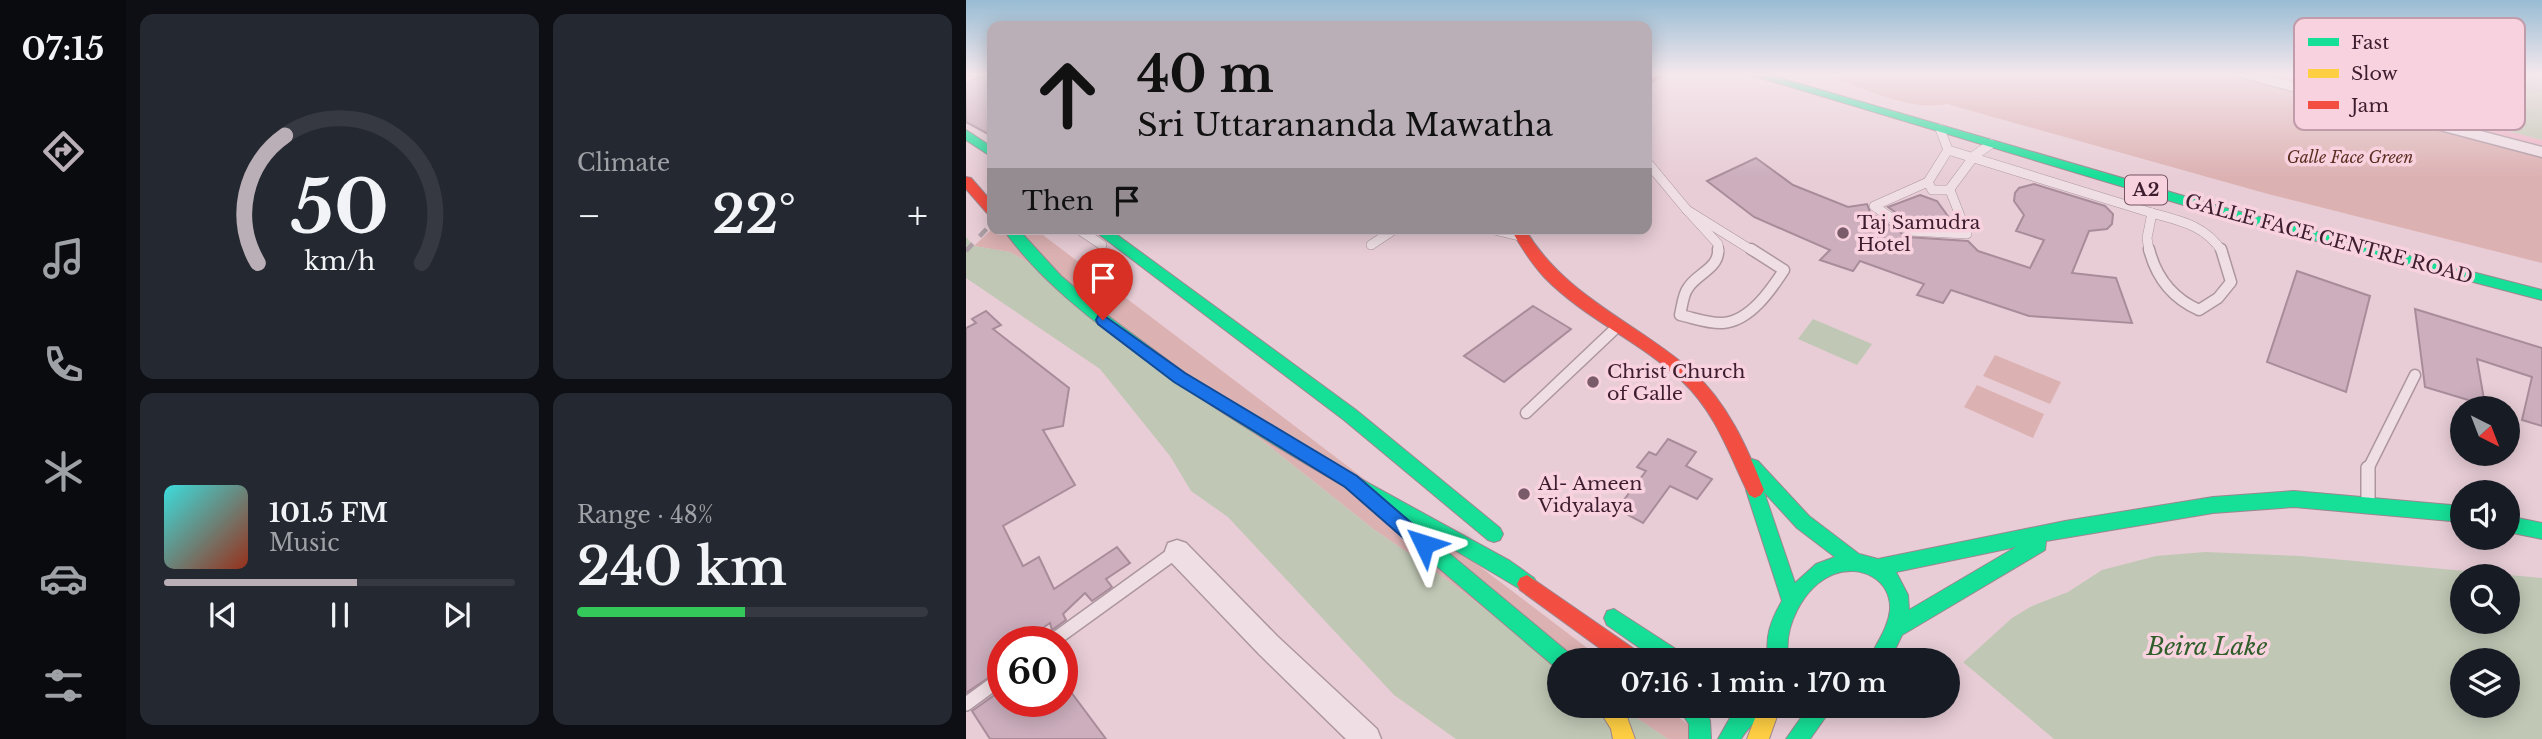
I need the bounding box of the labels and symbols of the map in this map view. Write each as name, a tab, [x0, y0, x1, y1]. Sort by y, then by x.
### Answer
legend	[2294, 18, 2525, 130]
text: Fast	[2351, 31, 2390, 54]
text: Slow	[2351, 62, 2398, 85]
text: Jam	[2348, 94, 2389, 117]
park label: Galle Face Green	[2287, 147, 2413, 167]
road number: A2	[2125, 176, 2167, 204]
street label: GALLE FACE CENTRE ROAD	[2182, 189, 2476, 289]
place label: Taj Samudra Hotel	[1857, 211, 1981, 256]
marker: Taj Samudra Hotel	[1835, 225, 1851, 241]
pin	[1073, 248, 1133, 320]
place label: Christ Church of Galle	[1607, 360, 1745, 405]
marker: Christ Church of Galle	[1585, 374, 1601, 390]
north arrow	[2450, 396, 2520, 466]
place label: Al- Ameen Vidyalaya	[1537, 472, 1642, 517]
marker: Al- Ameen Vidyalaya	[1516, 486, 1532, 502]
position arrow	[1387, 507, 1461, 581]
speed limit sign: 60	[987, 626, 1078, 717]
water label: Beira Lake	[2146, 632, 2267, 661]

